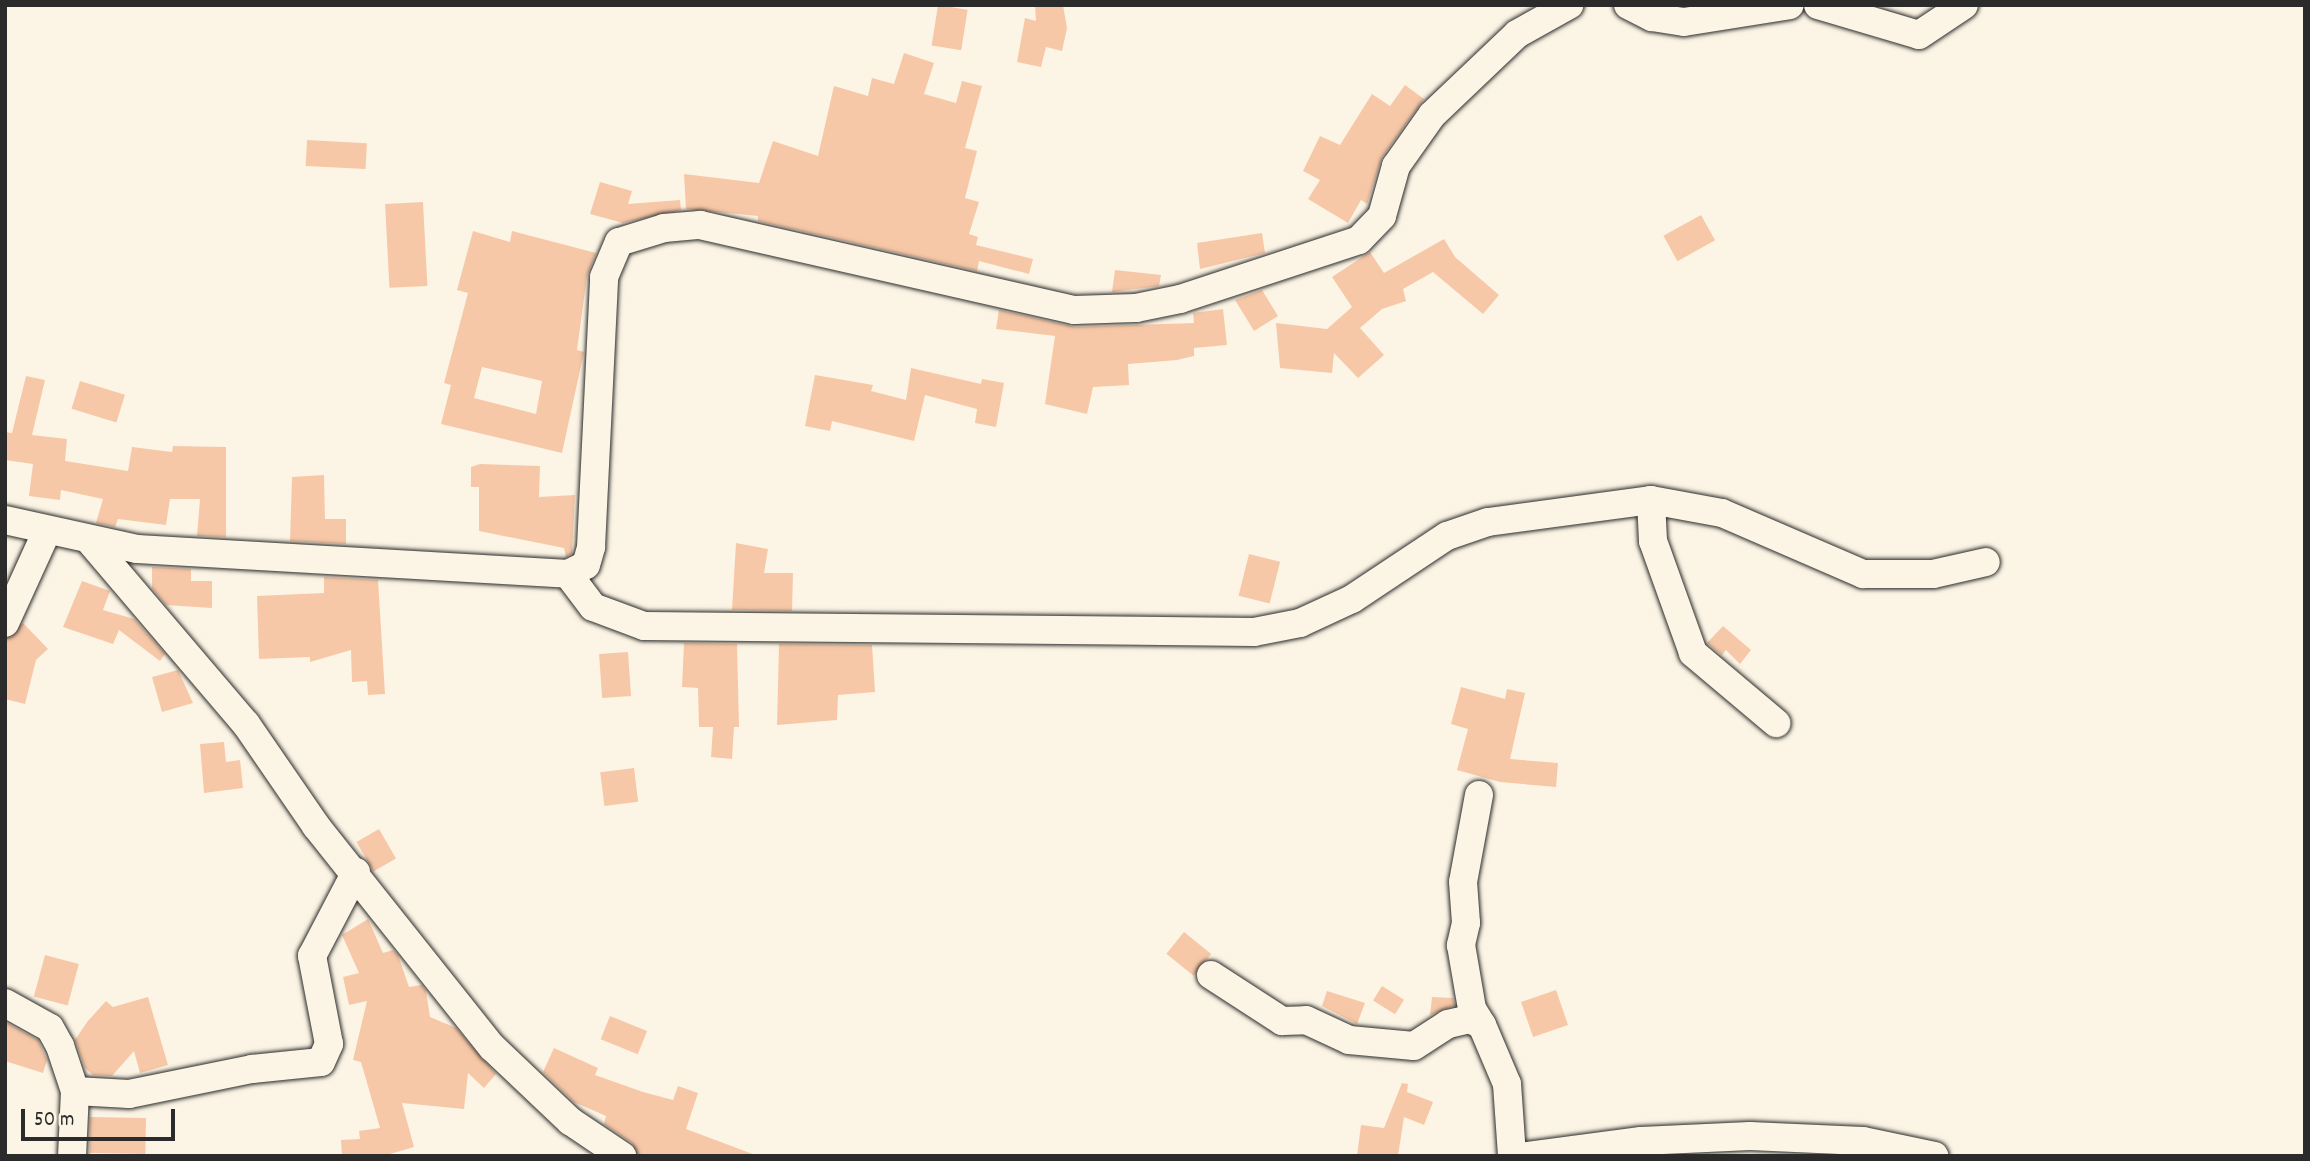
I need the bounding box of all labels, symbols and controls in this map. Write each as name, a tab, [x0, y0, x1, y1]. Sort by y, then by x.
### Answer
scale bar	[24, 1094, 178, 1138]
text: 50 m	[34, 1106, 74, 1136]

